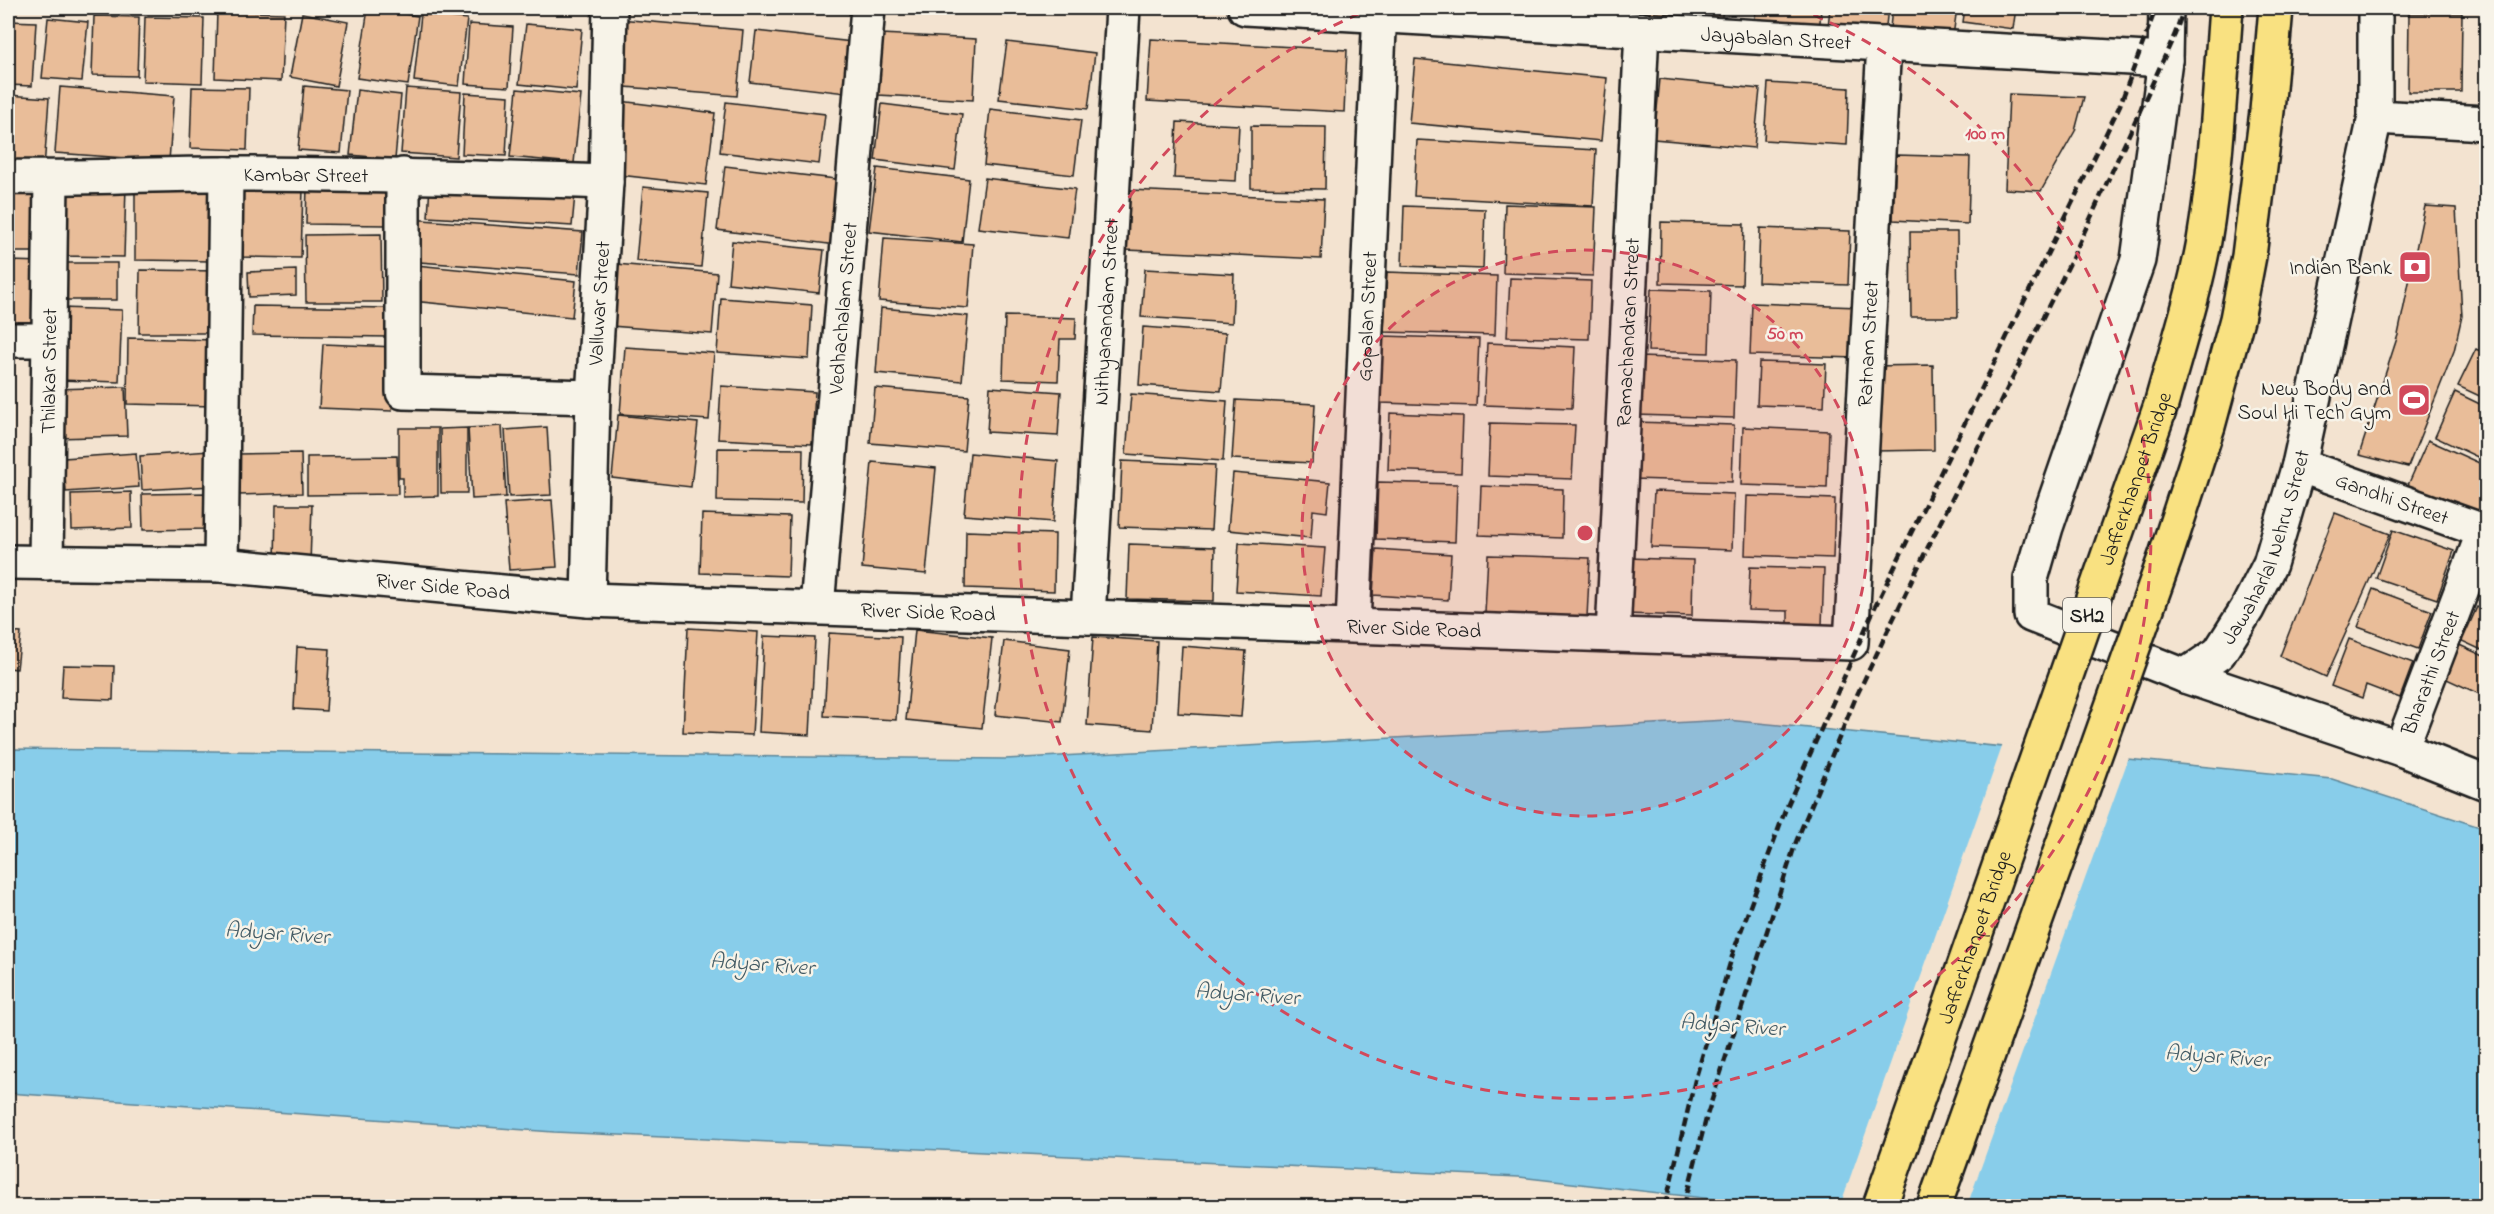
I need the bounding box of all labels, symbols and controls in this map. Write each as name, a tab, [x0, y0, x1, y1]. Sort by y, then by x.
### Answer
street label: Jayabalan Street	[1700, 21, 1852, 59]
text: 100 m	[1965, 122, 2005, 148]
street label: Kambar Street	[243, 161, 369, 192]
street label: Nithyanandam Street	[1087, 217, 1128, 406]
street label: Vedhachalam Street	[822, 221, 867, 396]
street label: Ramachandran Street	[1610, 237, 1649, 428]
street label: Valluvar Street	[582, 240, 619, 367]
bank icon: Indian Bank	[2397, 249, 2433, 285]
street label: Gopalan Street	[1351, 251, 1386, 382]
place label: Indian Bank	[2289, 254, 2393, 284]
street label: Ratnam Street	[1851, 280, 1888, 408]
street label: Thilakar Street	[35, 308, 66, 434]
text: 50 m	[1767, 322, 1803, 348]
place label: New Body and Soul Hi Tech Gym	[2238, 375, 2391, 431]
sports icon: New Body and Soul Hi Tech Gym	[2396, 382, 2432, 418]
street label: Jafferkhanpet Bridge	[2093, 388, 2181, 570]
street label: Jawaharlal Nehru Street	[2215, 447, 2319, 651]
street label: Gandhi Street	[2331, 466, 2452, 534]
centre of rings	[1575, 523, 1595, 543]
street label: River Side Road	[374, 567, 511, 610]
street label: River Side Road	[860, 596, 996, 631]
road number: SH2	[2063, 598, 2111, 632]
street label: Bharathi Street	[2394, 606, 2469, 741]
street label: River Side Road	[1346, 613, 1482, 647]
street label: Jafferkhanpet Bridge	[1932, 846, 2021, 1028]
water label: Adyar River	[224, 915, 333, 955]
water label: Adyar River	[709, 946, 818, 986]
water label: Adyar River	[1194, 976, 1303, 1016]
water label: Adyar River	[1679, 1007, 1788, 1047]
water label: Adyar River	[2164, 1038, 2273, 1078]

